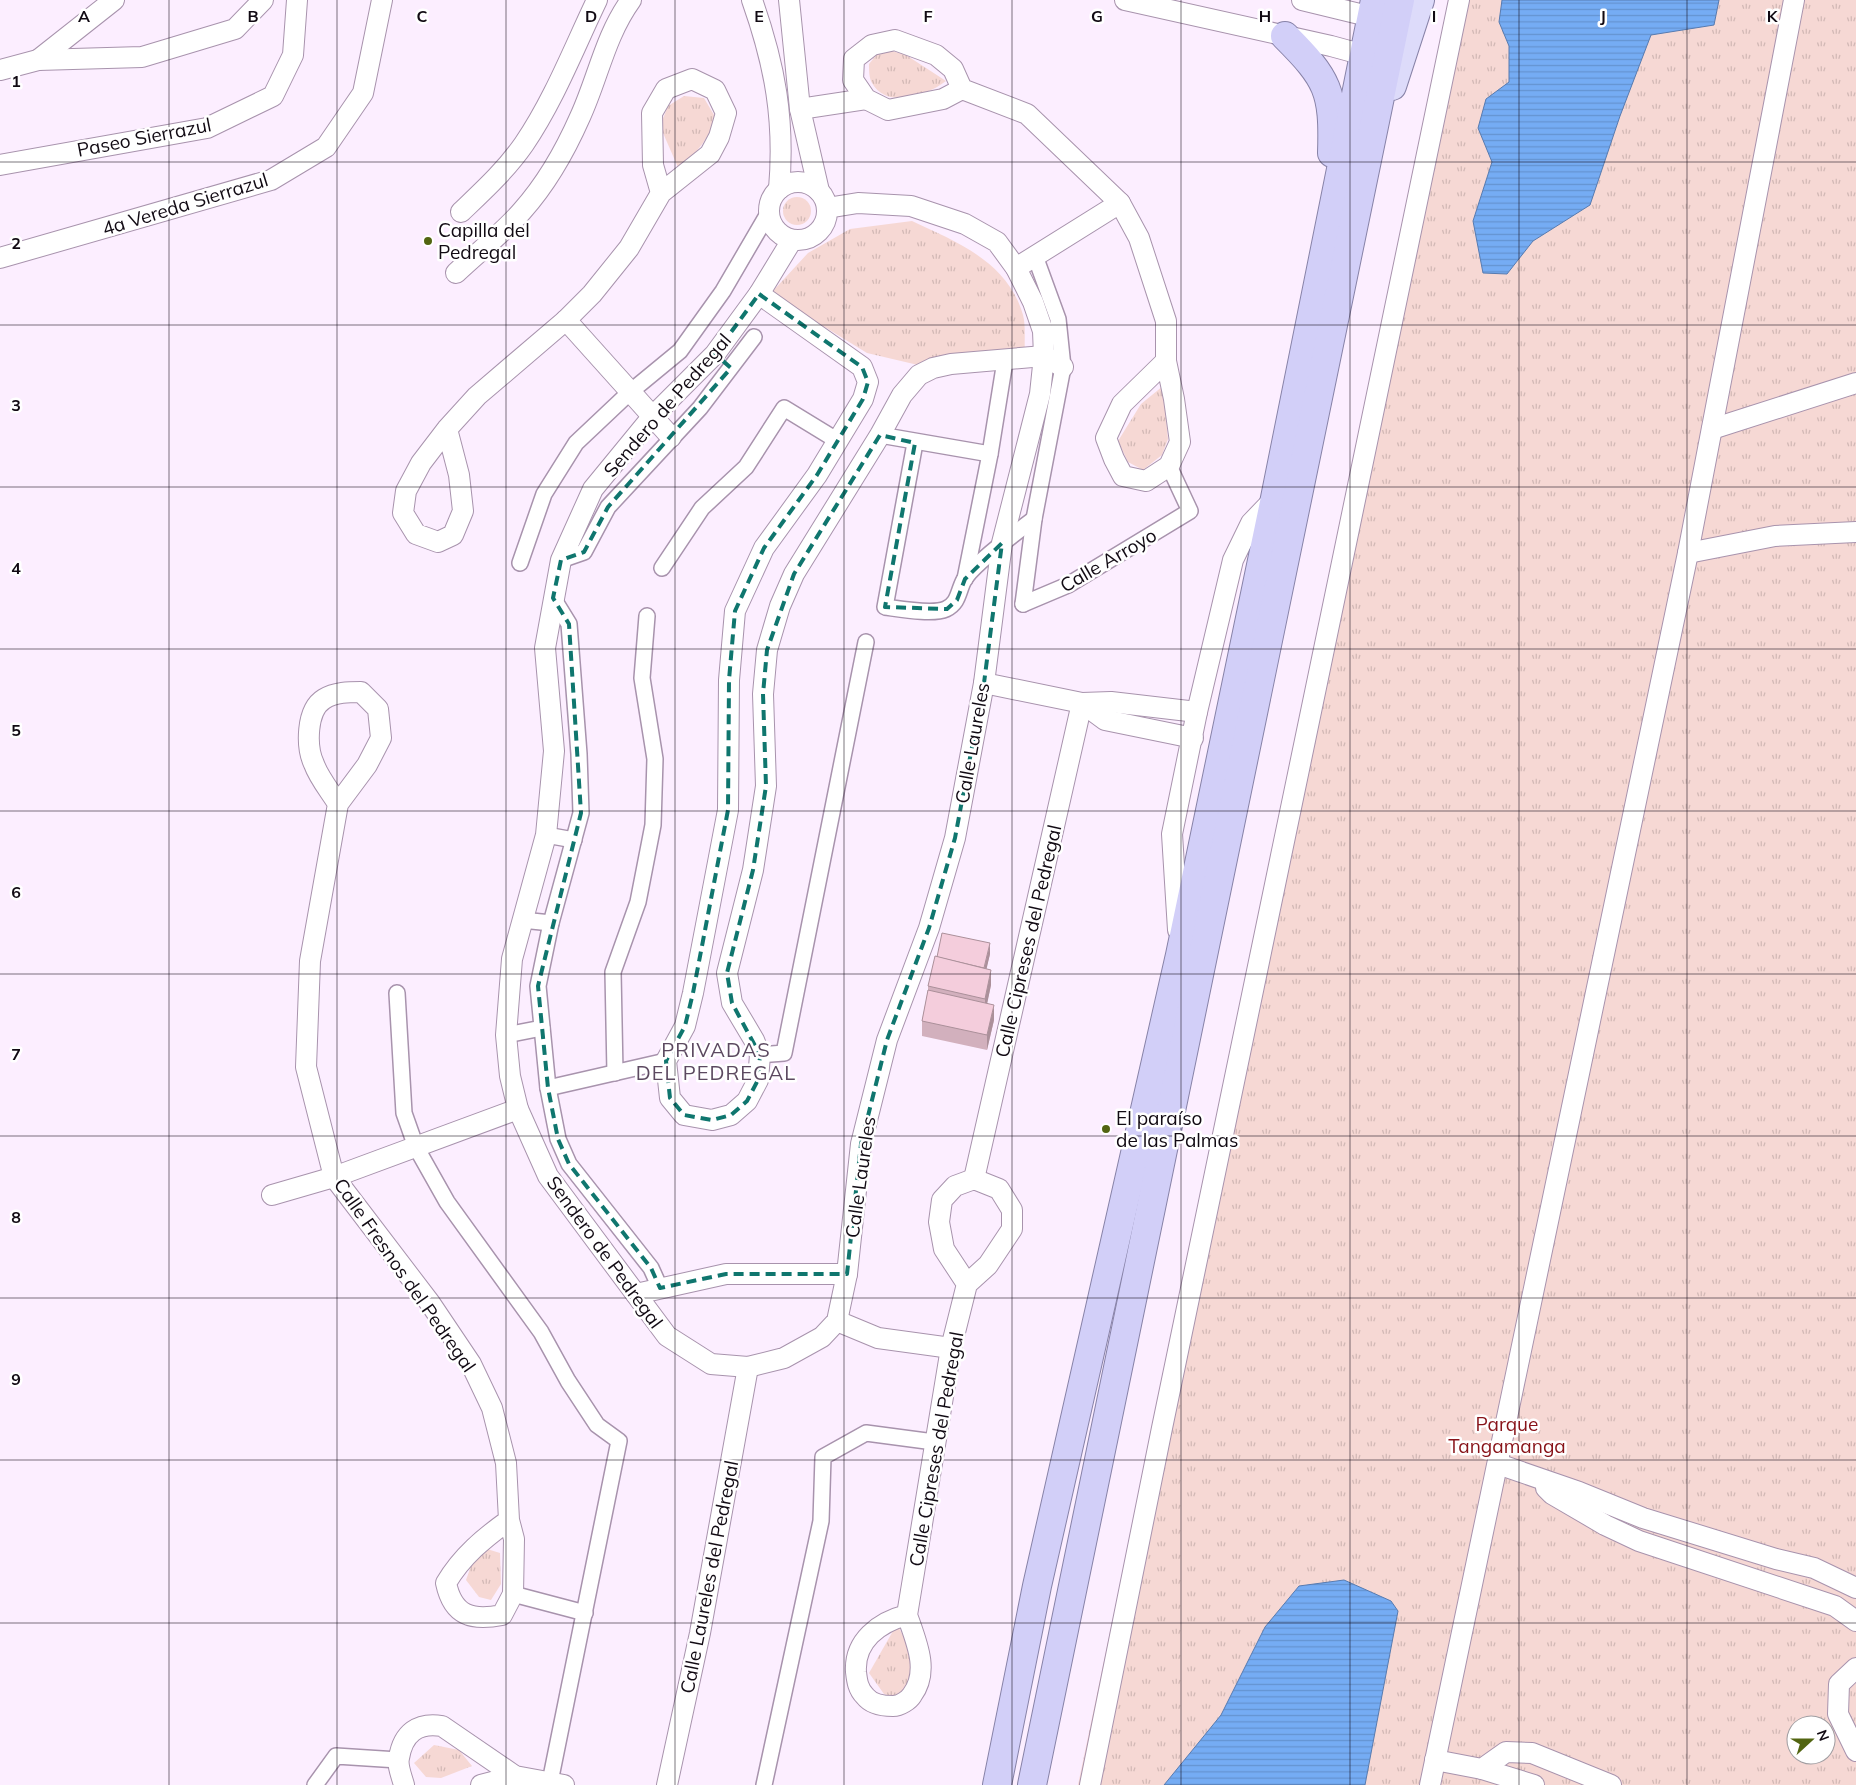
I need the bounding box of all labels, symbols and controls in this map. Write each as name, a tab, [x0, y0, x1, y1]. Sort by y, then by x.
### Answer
text: A	[78, 6, 90, 26]
text: B	[247, 6, 259, 26]
text: C	[417, 6, 428, 26]
text: D	[585, 6, 597, 26]
text: E	[754, 6, 764, 26]
text: F	[923, 6, 933, 26]
text: G	[1091, 6, 1103, 26]
text: H	[1259, 6, 1271, 26]
text: I	[1432, 6, 1436, 26]
text: J	[1600, 6, 1606, 26]
text: K	[1767, 6, 1779, 26]
text: 1	[11, 71, 21, 91]
street label: Paseo Sierrazul	[75, 112, 213, 162]
street label: 4a Vereda Sierrazul	[99, 167, 271, 241]
place label: Capilla del Pedregal	[438, 218, 530, 264]
text: 2	[11, 233, 21, 253]
marker: Capilla del Pedregal	[422, 235, 434, 247]
street label: Sendero de Pedregal	[598, 328, 736, 482]
text: 3	[11, 395, 21, 415]
street label: Calle Arroyo	[1055, 523, 1161, 597]
text: 4	[11, 558, 21, 578]
street label: Calle Laureles	[950, 681, 994, 805]
text: 5	[11, 720, 21, 740]
street label: Calle Cipreses del Pedregal	[990, 822, 1066, 1060]
text: 6	[11, 882, 21, 902]
district label: PRIVADAS DEL PEDREGAL	[636, 1037, 796, 1085]
text: 7	[11, 1044, 21, 1064]
place label: El paraíso de las Palmas	[1116, 1106, 1238, 1152]
street label: Calle Laureles	[840, 1115, 880, 1239]
marker: El paraíso de las Palmas	[1100, 1123, 1112, 1135]
street label: Sendero de Pedregal	[542, 1171, 668, 1333]
street label: Calle Fresnos del Pedregal	[329, 1173, 481, 1377]
text: 8	[11, 1207, 21, 1227]
street label: Calle Cipreses del Pedregal	[904, 1330, 968, 1568]
text: 9	[11, 1369, 21, 1389]
park label: Parque Tangamanga	[1448, 1412, 1566, 1458]
street label: Calle Laureles del Pedregal	[675, 1458, 743, 1696]
north arrow	[1786, 1715, 1836, 1765]
text: N	[1813, 1727, 1833, 1744]

